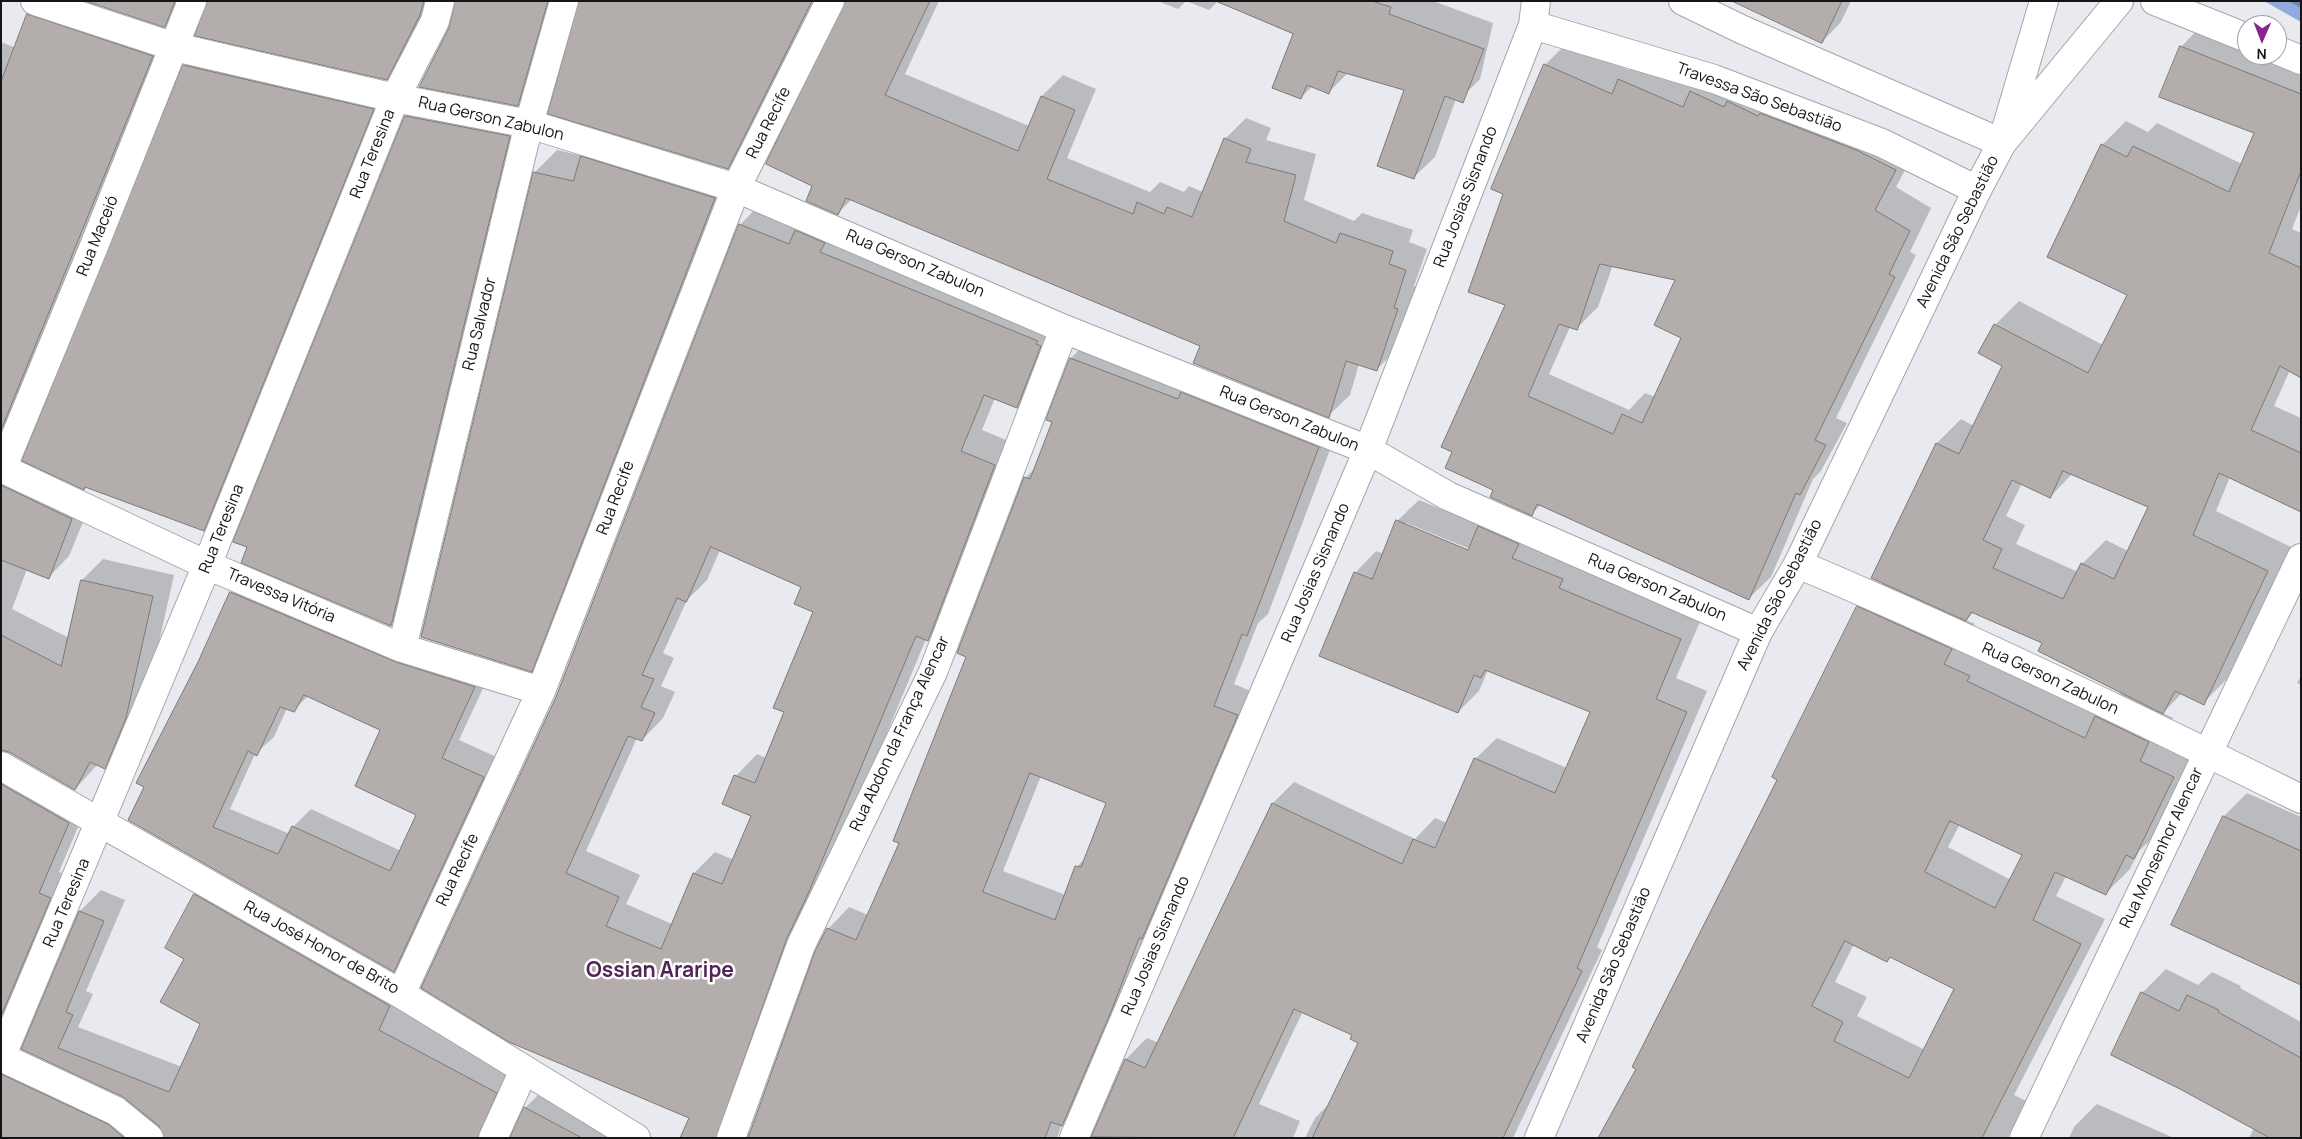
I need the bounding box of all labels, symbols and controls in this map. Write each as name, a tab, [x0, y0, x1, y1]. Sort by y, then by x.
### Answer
north arrow	[2237, 15, 2287, 65]
text: N	[2257, 45, 2267, 64]
street label: Travessa São Sebastião	[1674, 59, 1844, 137]
street label: Rua Recife	[743, 84, 795, 162]
street label: Rua Gerson Zabulon	[416, 93, 566, 145]
street label: Rua Teresina	[346, 106, 400, 202]
street label: Rua Josias Sisnando	[1430, 124, 1502, 270]
street label: Avenida São Sebastião	[1913, 153, 2003, 311]
street label: Rua Maceió	[73, 193, 123, 279]
street label: Rua Gerson Zabulon	[843, 226, 987, 302]
street label: Rua Salvador	[459, 275, 501, 373]
street label: Rua Gerson Zabulon	[1216, 382, 1362, 456]
street label: Rua Recife	[593, 458, 639, 538]
street label: Rua Teresina	[195, 481, 249, 577]
street label: Rua Josias Sisnando	[1278, 500, 1354, 646]
street label: Avenida São Sebastião	[1734, 516, 1826, 674]
street label: Rua Gerson Zabulon	[1585, 550, 1729, 626]
street label: Travessa Vitória	[224, 565, 338, 627]
street label: Rua Abdon da França Alencar	[846, 633, 954, 835]
street label: Rua Gerson Zabulon	[1979, 639, 2121, 719]
street label: Rua Monsenhor Alencar	[2116, 765, 2208, 931]
street label: Rua Recife	[433, 831, 483, 909]
street label: Rua Teresina	[40, 856, 94, 950]
street label: Rua Josias Sisnando	[1118, 873, 1194, 1019]
street label: Avenida São Sebastião	[1573, 884, 1655, 1046]
street label: Rua José Honor de Brito	[240, 897, 402, 999]
district label: Ossian Araripe	[586, 958, 734, 984]

